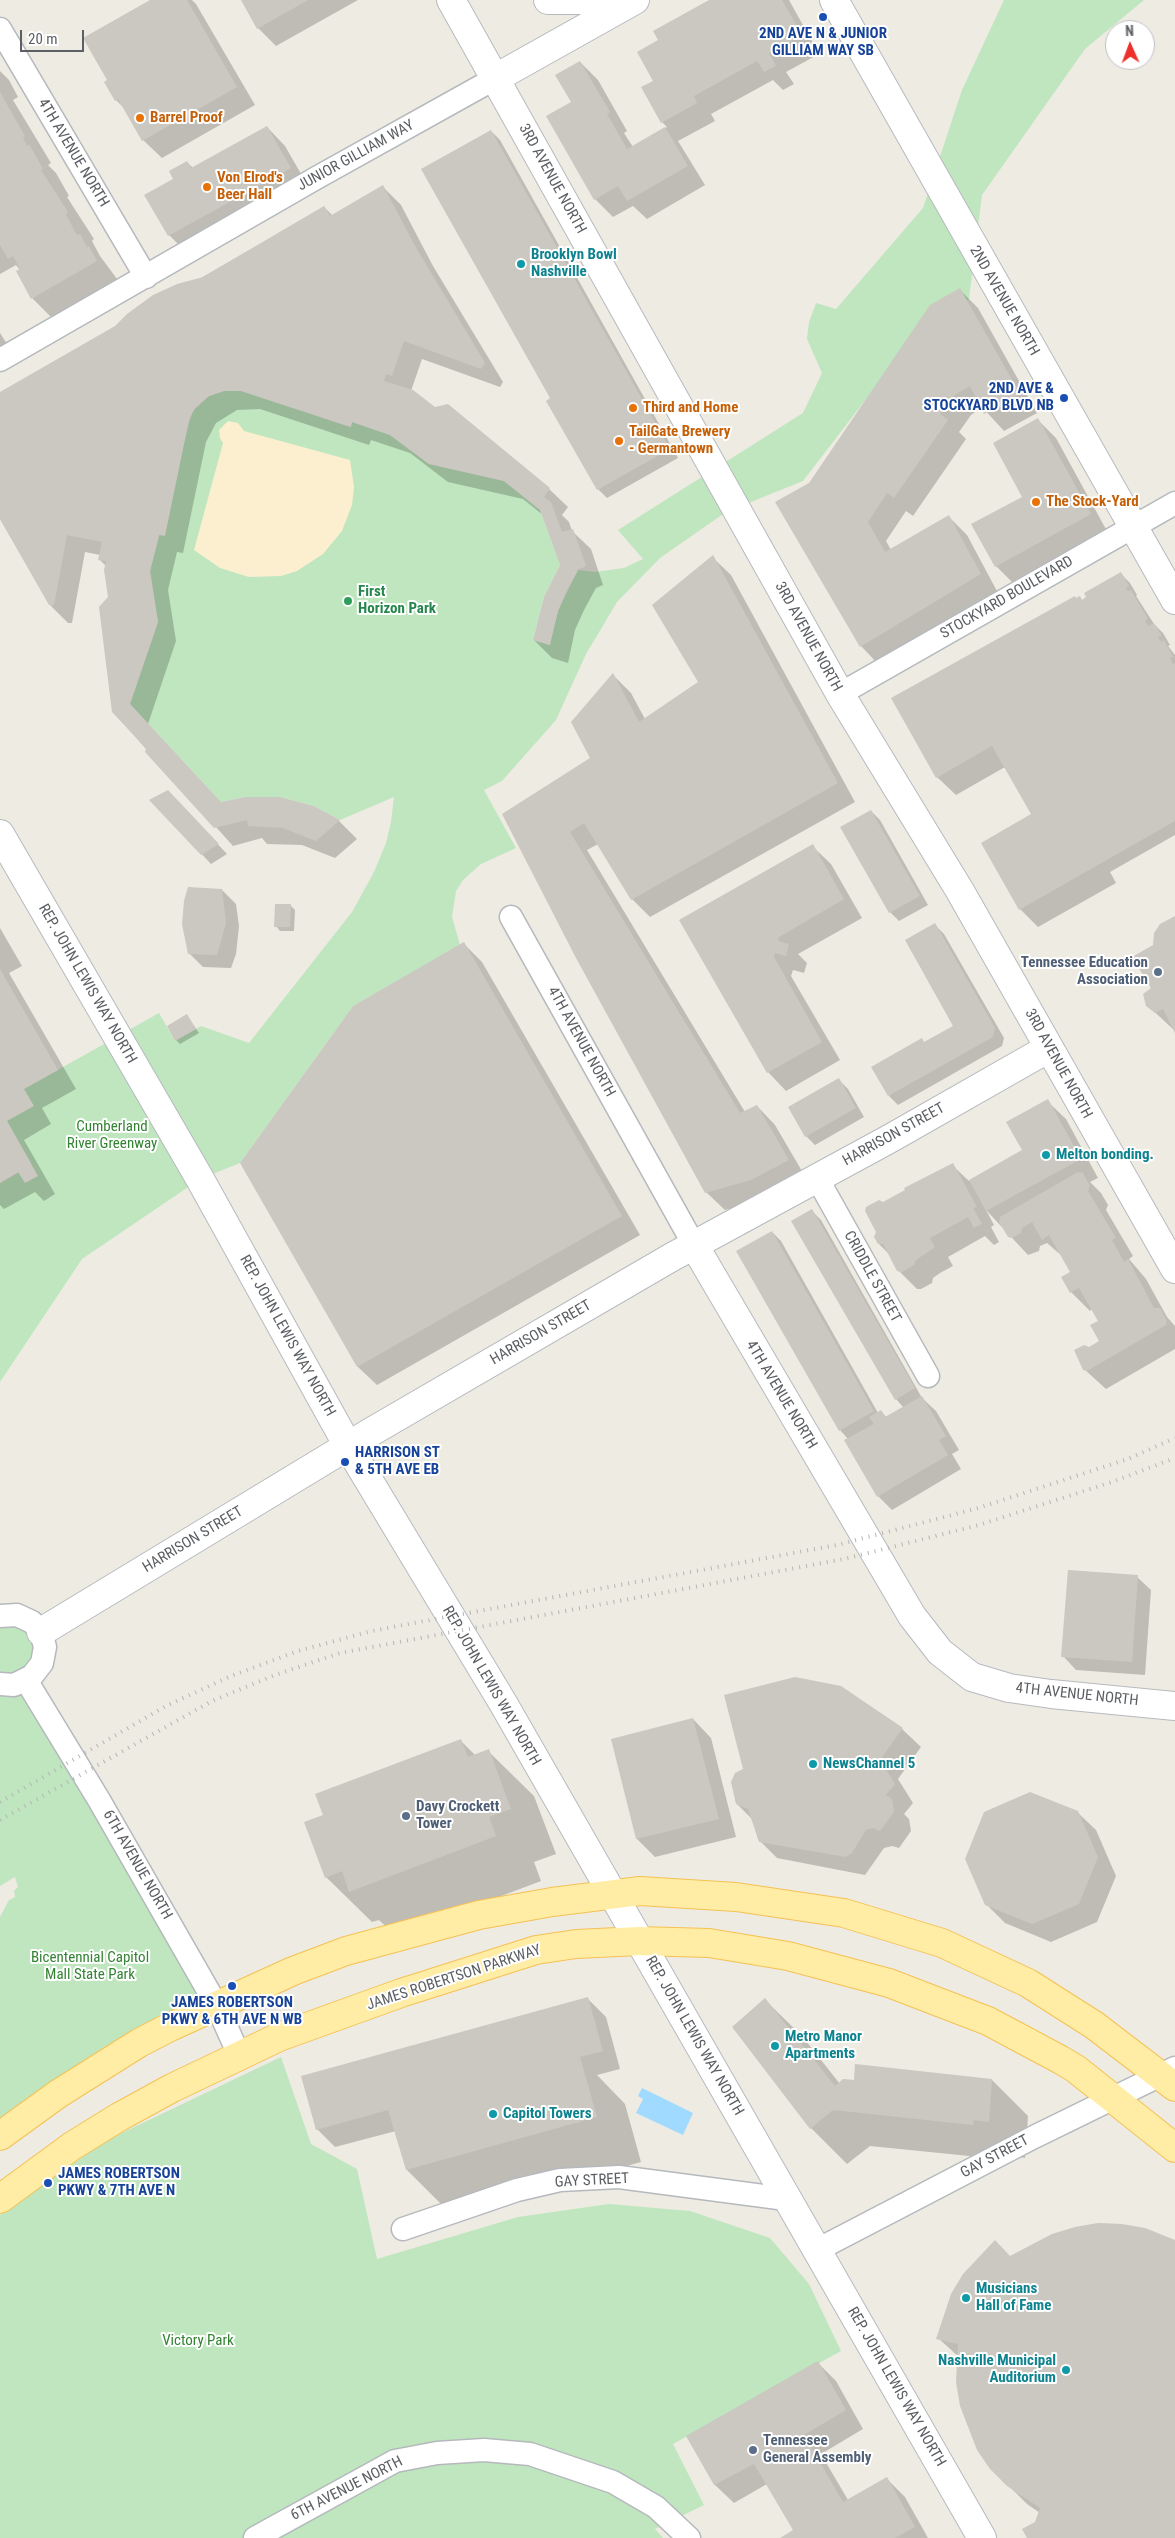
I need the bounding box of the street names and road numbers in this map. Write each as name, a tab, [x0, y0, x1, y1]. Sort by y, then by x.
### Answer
street label: 4TH AVENUE NORTH	[34, 96, 112, 210]
street label: JUNIOR GILLIAM WAY	[295, 117, 417, 195]
street label: 3RD AVENUE NORTH	[514, 121, 590, 237]
street label: 2ND AVENUE NORTH	[965, 243, 1043, 359]
street label: STOCKYARD BOULEVARD	[937, 553, 1077, 643]
street label: 3RD AVENUE NORTH	[770, 579, 846, 695]
street label: REP. JOHN LEWIS WAY NORTH	[34, 901, 140, 1067]
street label: 4TH AVENUE NORTH	[543, 984, 619, 1100]
street label: 3RD AVENUE NORTH	[1020, 1006, 1096, 1122]
street label: HARRISON STREET	[840, 1100, 948, 1170]
street label: CRIDDLE STREET	[839, 1228, 905, 1326]
street label: REP. JOHN LEWIS WAY NORTH	[235, 1252, 339, 1420]
street label: HARRISON STREET	[487, 1297, 595, 1369]
street label: 4TH AVENUE NORTH	[742, 1338, 820, 1452]
street label: HARRISON STREET	[140, 1503, 246, 1577]
street label: REP. JOHN LEWIS WAY NORTH	[438, 1603, 544, 1769]
street label: 4TH AVENUE NORTH	[1015, 1680, 1139, 1710]
street label: 6TH AVENUE NORTH	[98, 1807, 176, 1923]
street label: JAMES ROBERTSON PARKWAY	[365, 1941, 543, 2015]
street label: REP. JOHN LEWIS WAY NORTH	[641, 1953, 747, 2119]
street label: GAY STREET	[958, 2132, 1032, 2182]
street label: GAY STREET	[554, 2170, 630, 2192]
street label: REP. JOHN LEWIS WAY NORTH	[843, 2304, 949, 2470]
street label: 6TH AVENUE NORTH	[288, 2453, 406, 2525]

